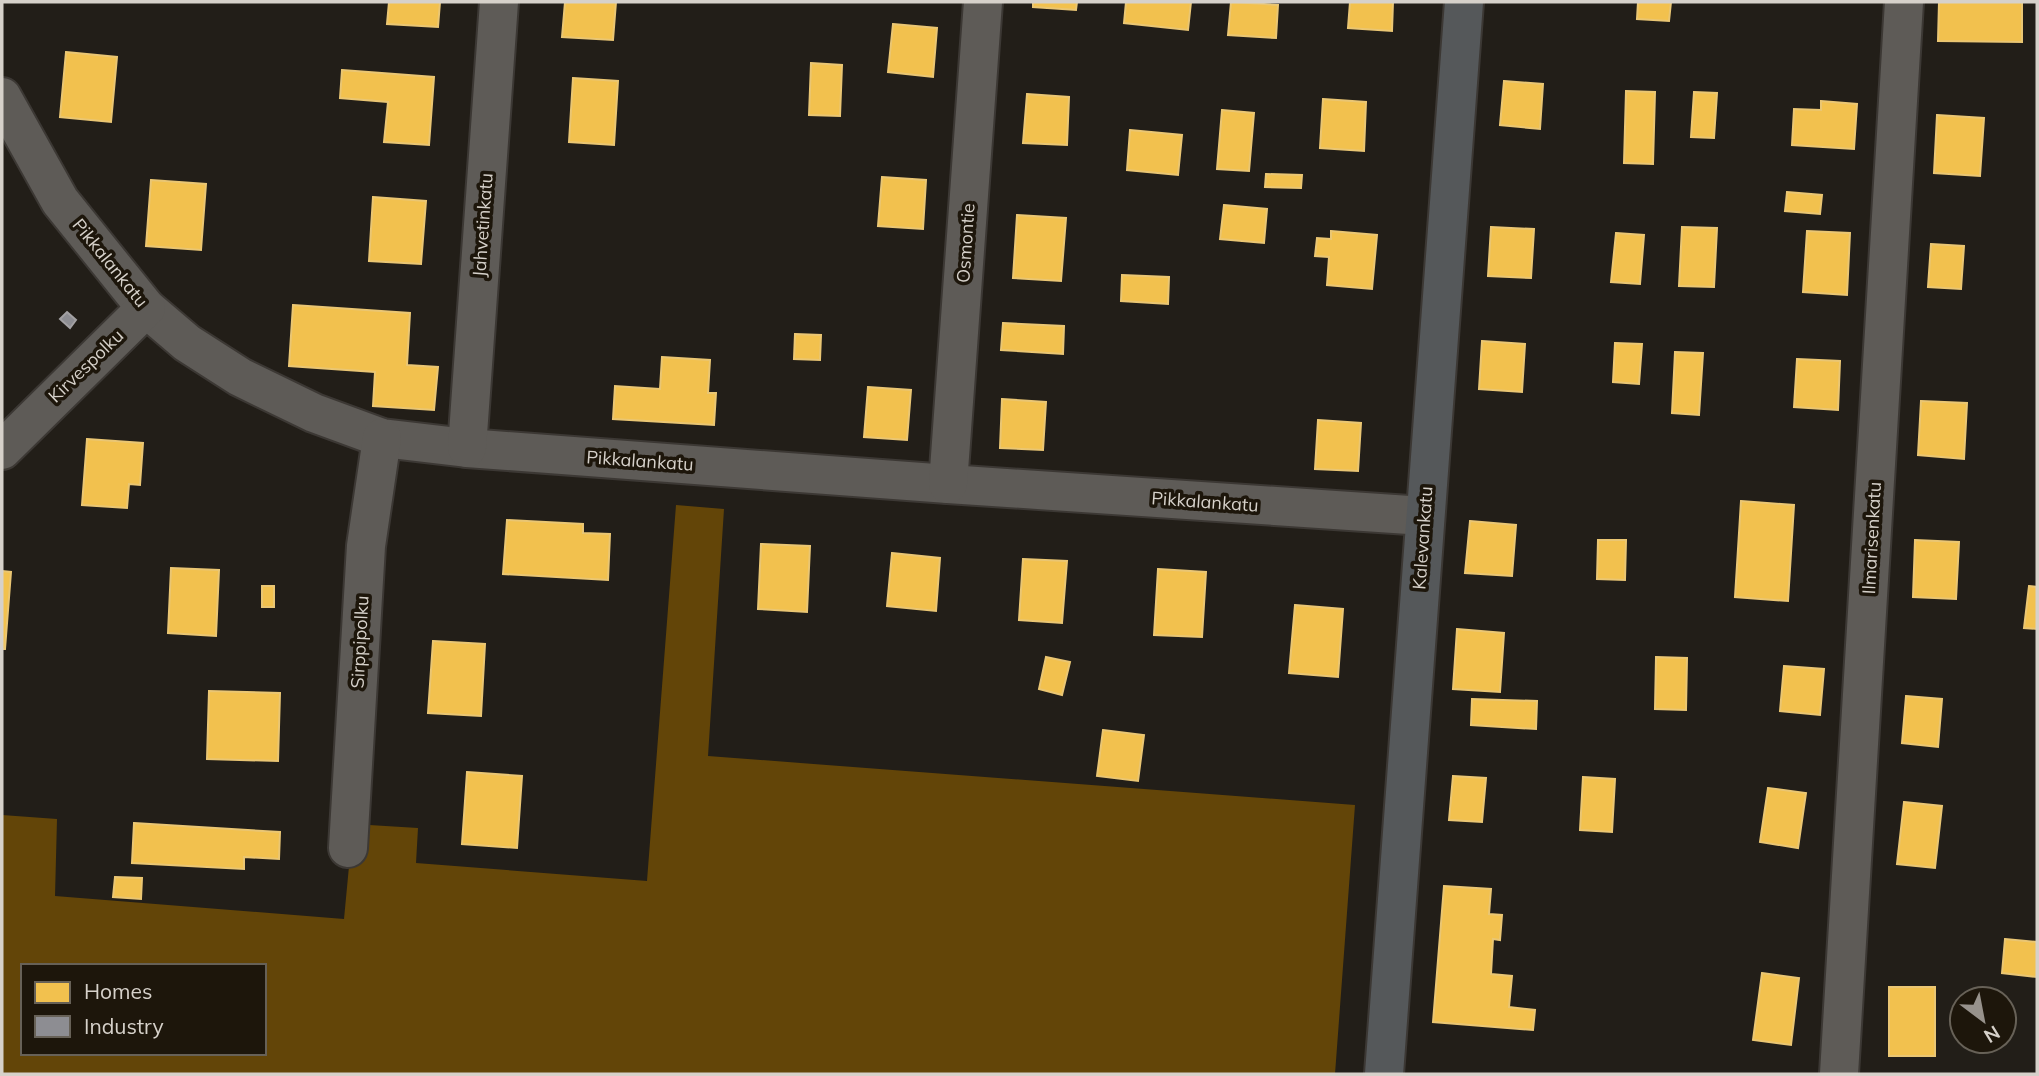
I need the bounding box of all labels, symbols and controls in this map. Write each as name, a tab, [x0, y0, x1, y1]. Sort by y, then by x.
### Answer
street label: Jahvetinkatu	[467, 172, 498, 278]
street label: Osmontie	[951, 202, 980, 284]
street label: Pikkalankatu	[68, 214, 153, 312]
street label: Kirvespolku	[43, 324, 128, 407]
street label: Pikkalankatu	[586, 445, 694, 476]
street label: Ilmarisenkatu	[1857, 481, 1886, 595]
street label: Pikkalankatu	[1151, 486, 1259, 517]
street label: Kalevankatu	[1407, 486, 1438, 590]
street label: Sirppipolku	[346, 595, 373, 689]
legend	[21, 964, 266, 1055]
text: Homes	[84, 978, 152, 1004]
north arrow	[1948, 985, 2018, 1055]
text: Industry	[84, 1013, 164, 1039]
text: N	[1980, 1020, 2004, 1048]

